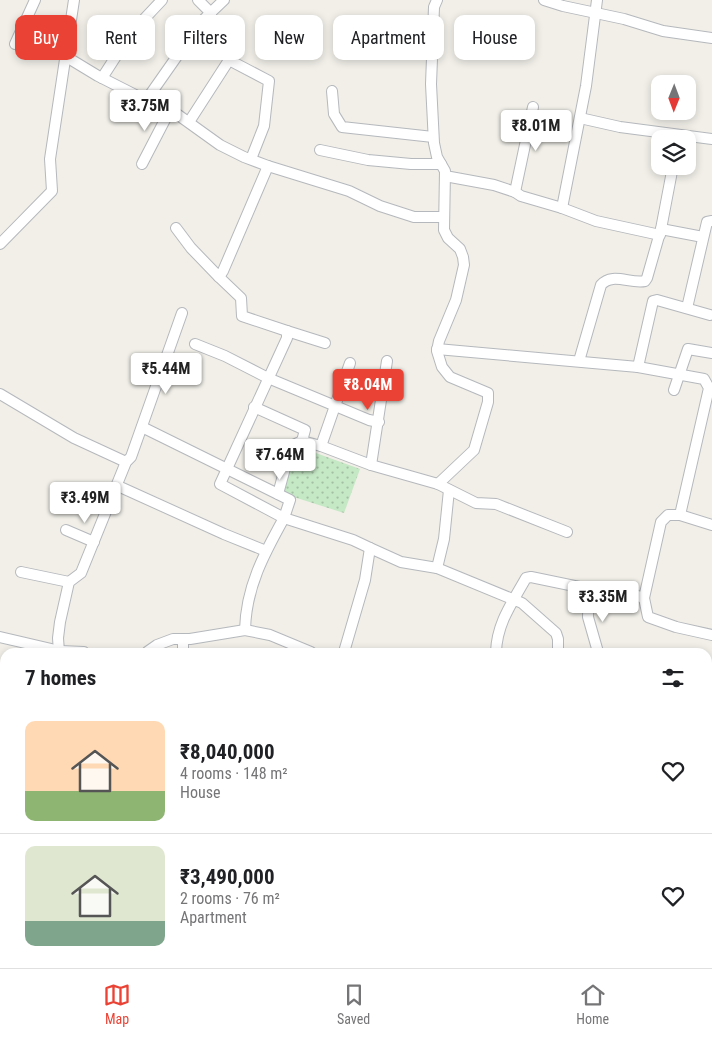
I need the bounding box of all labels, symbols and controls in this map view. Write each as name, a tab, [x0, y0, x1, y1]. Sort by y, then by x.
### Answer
chip: Buy	[15, 15, 77, 60]
chip: Rent	[87, 15, 155, 60]
chip: Filters	[165, 15, 245, 60]
chip: New	[255, 15, 323, 60]
chip: Apartment	[333, 15, 444, 60]
chip: House	[454, 15, 535, 60]
north arrow	[651, 75, 696, 120]
map controls	[651, 75, 696, 175]
pin: ₹3.75M	[104, 90, 186, 132]
text: ₹3.75M	[121, 96, 169, 115]
pin: ₹8.01M	[495, 110, 577, 152]
text: ₹8.01M	[512, 116, 560, 135]
button: layers	[651, 130, 696, 175]
pin: ₹5.44M	[125, 352, 207, 395]
text: ₹5.44M	[142, 359, 190, 378]
pin: ₹8.04M	[327, 368, 409, 411]
text: ₹8.04M	[344, 375, 392, 394]
pin: ₹7.64M	[239, 438, 321, 481]
text: ₹7.64M	[256, 445, 304, 464]
pin: ₹3.49M	[44, 482, 126, 524]
text: ₹3.49M	[61, 488, 109, 507]
pin: ₹3.35M	[562, 580, 644, 623]
text: ₹3.35M	[579, 587, 627, 606]
icon: filters	[659, 664, 687, 692]
text: 7 homes	[25, 666, 96, 690]
text: ₹8,040,000	[180, 740, 275, 764]
icon: home	[65, 741, 125, 801]
icon: heart	[659, 757, 687, 785]
text: 4 rooms · 148 m²	[180, 764, 288, 783]
text: House	[180, 783, 220, 802]
text: ₹3,490,000	[180, 865, 275, 889]
icon: home	[65, 866, 125, 926]
icon: heart	[659, 882, 687, 910]
text: 2 rooms · 76 m²	[180, 889, 280, 908]
text: Apartment	[180, 908, 247, 927]
tab: Map	[103, 981, 131, 1027]
tab: Saved	[337, 981, 370, 1027]
tab: Home	[576, 981, 609, 1027]

